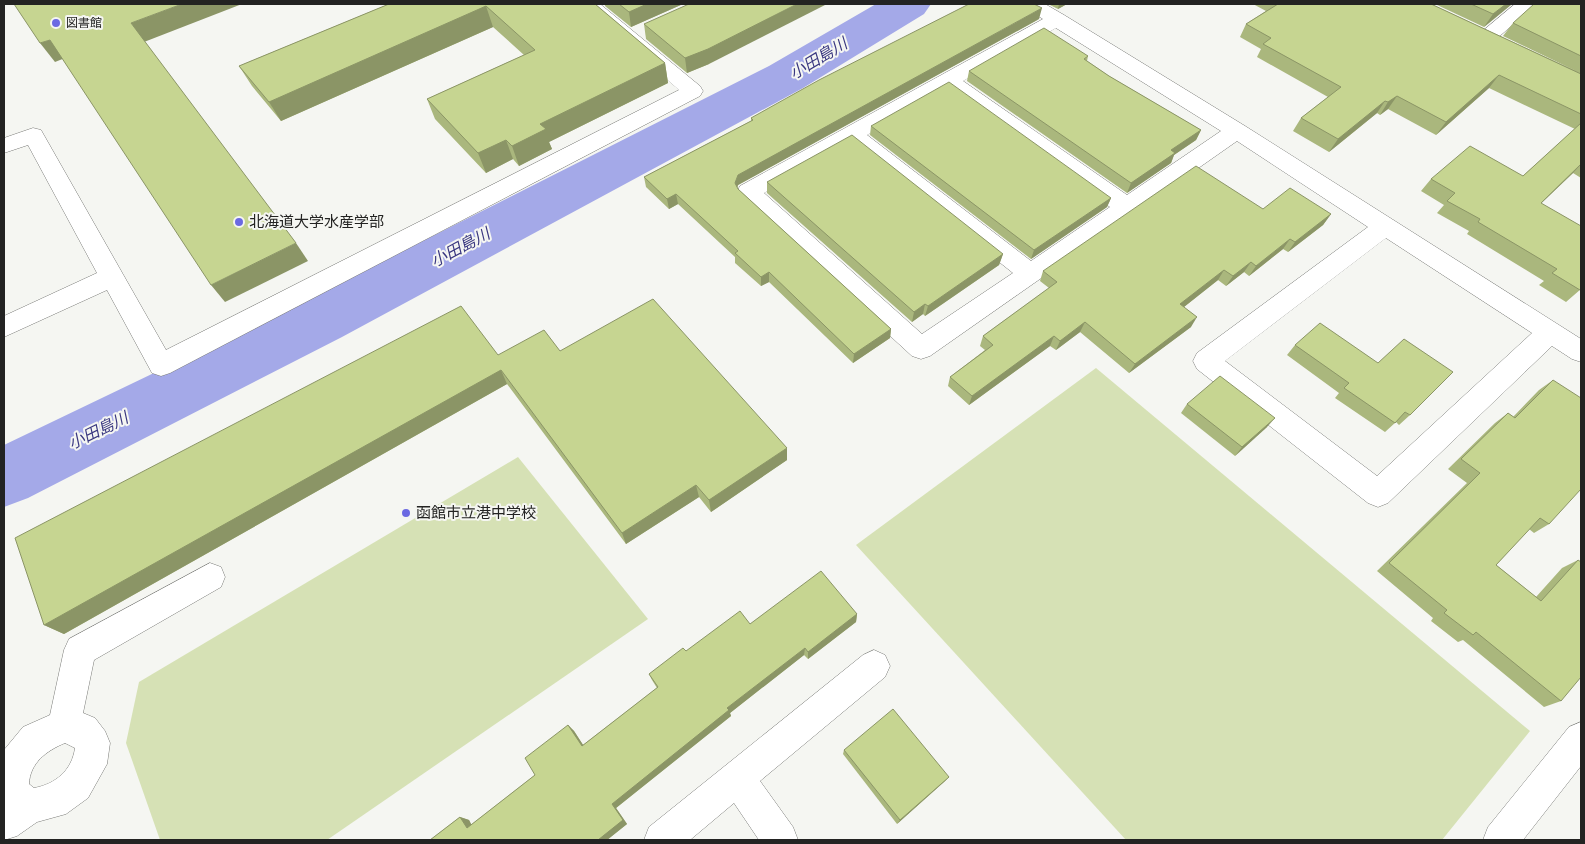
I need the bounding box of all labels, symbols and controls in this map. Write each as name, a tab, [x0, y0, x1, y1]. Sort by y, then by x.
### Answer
place label: 図書館	[66, 16, 102, 32]
marker: 図書館	[50, 17, 62, 29]
water label: 小田島川	[786, 34, 853, 85]
place label: 北海道大学水産学部	[249, 213, 384, 233]
marker: 北海道大学水産学部	[233, 216, 245, 228]
water label: 小田島川	[428, 224, 496, 273]
water label: 小田島川	[66, 408, 134, 455]
place label: 函館市立港中学校	[416, 505, 536, 524]
marker: 函館市立港中学校	[400, 507, 412, 519]

